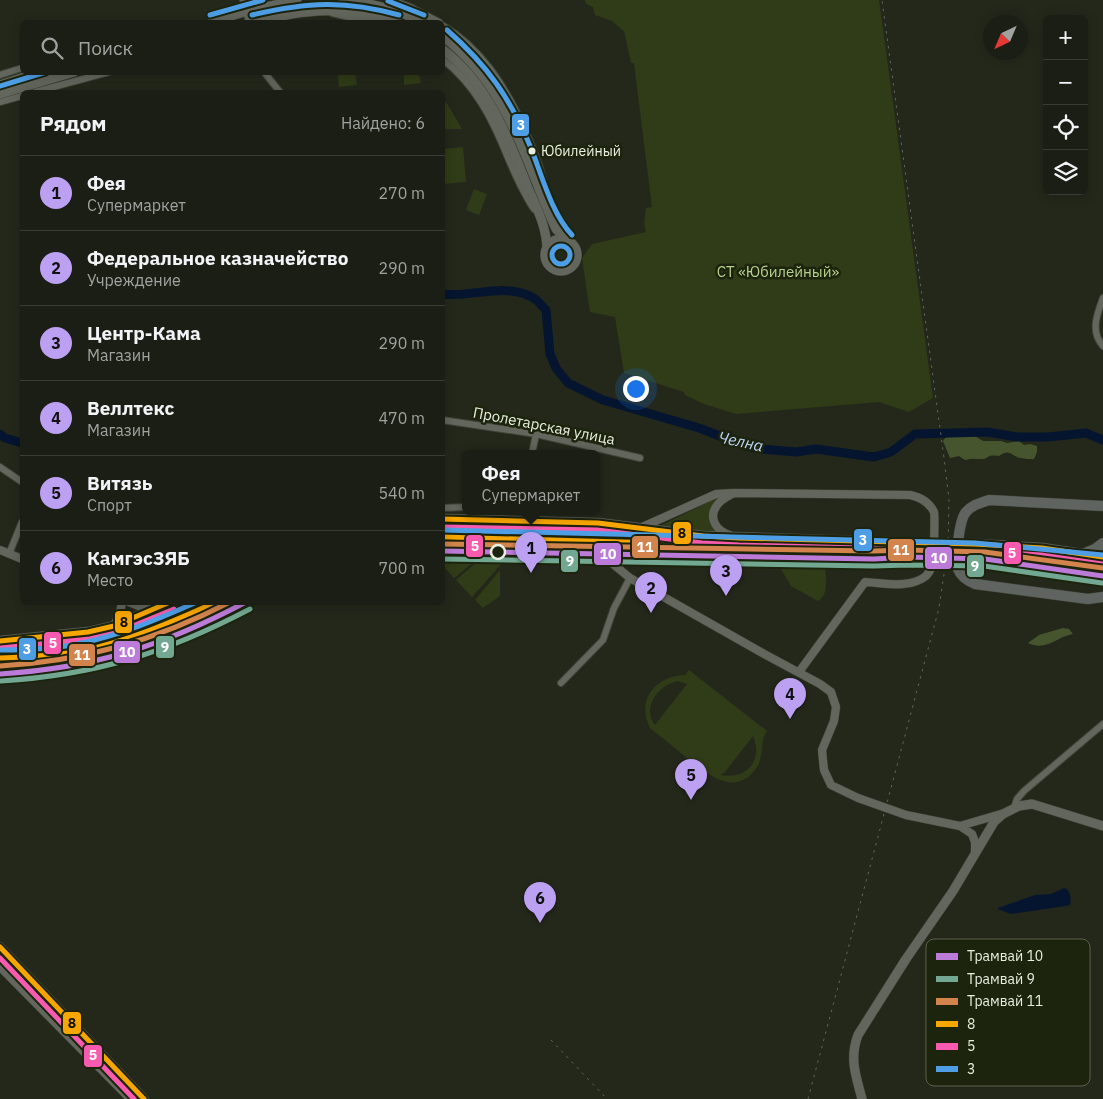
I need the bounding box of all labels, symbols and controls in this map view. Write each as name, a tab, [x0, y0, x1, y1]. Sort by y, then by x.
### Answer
north arrow	[983, 15, 1028, 60]
map controls	[1043, 15, 1088, 195]
button: +	[1043, 15, 1088, 60]
search box	[20, 20, 445, 75]
icon: search	[38, 34, 66, 62]
text: Поиск	[78, 36, 133, 60]
button: −	[1043, 60, 1088, 105]
button: locate	[1043, 105, 1088, 150]
text: Рядом	[40, 109, 107, 137]
text: Найдено: 6	[341, 113, 425, 133]
line badge: 3	[511, 113, 530, 137]
text: 3	[517, 116, 525, 134]
place label: Юбилейный	[541, 142, 621, 160]
marker: Юбилейный	[527, 146, 537, 156]
button: layers	[1043, 150, 1088, 195]
text: Фея	[87, 171, 126, 195]
text: 1	[51, 183, 61, 203]
text: 270 m	[378, 183, 425, 203]
text: Супермаркет	[87, 195, 186, 215]
text: Федеральное казначейство	[87, 246, 348, 270]
text: 2	[51, 258, 61, 278]
text: 290 m	[378, 258, 425, 278]
park label: СТ «Юбилейный»	[717, 262, 840, 281]
text: Учреждение	[87, 270, 181, 290]
text: Центр-Кама	[87, 321, 201, 345]
text: 3	[51, 333, 61, 353]
text: 290 m	[378, 333, 425, 353]
text: Магазин	[87, 345, 151, 365]
your location	[623, 376, 649, 402]
text: Веллтекс	[87, 396, 174, 420]
street label: Пролетарская улица	[471, 402, 617, 449]
text: 4	[51, 408, 61, 428]
text: 470 m	[378, 408, 425, 428]
text: Магазин	[87, 420, 151, 440]
water label: Челна	[717, 427, 765, 455]
popup	[462, 450, 600, 515]
text: Фея	[482, 461, 521, 485]
text: Витязь	[87, 471, 152, 495]
text: 5	[51, 483, 61, 503]
text: 540 m	[378, 483, 425, 503]
text: Супермаркет	[482, 485, 580, 505]
text: Спорт	[87, 495, 132, 515]
line badge: 8	[672, 521, 692, 545]
text: 8	[678, 524, 686, 542]
line badge: 3	[853, 528, 873, 552]
text: 3	[859, 531, 867, 549]
pin: 1	[515, 532, 547, 573]
line badge: 5	[465, 534, 484, 558]
line badge: 11	[631, 535, 659, 559]
text: 5	[471, 537, 479, 555]
text: 11	[637, 538, 654, 556]
line badge: 11	[887, 538, 915, 562]
text: 11	[893, 541, 910, 559]
line badge: 5	[1003, 541, 1022, 565]
line badge: 10	[593, 542, 622, 566]
unlabelled marker	[490, 544, 506, 560]
text: 5	[1008, 544, 1016, 562]
text: 10	[600, 545, 616, 563]
text: КамгэсЗЯБ	[87, 546, 190, 570]
line badge: 10	[924, 546, 953, 570]
line badge: 9	[560, 549, 579, 573]
text: 10	[931, 549, 947, 567]
text: 9	[566, 552, 574, 570]
line badge: 9	[966, 554, 985, 578]
pin: 3	[710, 555, 742, 596]
text: 9	[971, 557, 979, 575]
text: 6	[51, 558, 61, 578]
text: 700 m	[378, 558, 425, 578]
text: Место	[87, 570, 133, 590]
pin: 2	[635, 572, 667, 613]
line badge: 8	[114, 610, 133, 634]
text: 8	[120, 613, 128, 631]
line badge: 5	[43, 631, 62, 655]
text: 5	[49, 634, 57, 652]
line badge: 9	[155, 635, 175, 659]
line badge: 3	[18, 637, 37, 661]
text: 9	[161, 638, 169, 656]
text: 3	[23, 640, 31, 658]
line badge: 10	[113, 640, 141, 664]
line badge: 11	[68, 643, 96, 667]
text: 10	[119, 643, 135, 661]
text: 11	[74, 646, 91, 664]
pin: 4	[774, 678, 806, 719]
pin: 5	[675, 759, 707, 800]
pin: 6	[524, 882, 556, 923]
legend	[926, 939, 1090, 1086]
text: Трамвай 10	[967, 947, 1043, 965]
text: Трамвай 9	[967, 970, 1035, 988]
text: Трамвай 11	[967, 992, 1043, 1010]
line badge: 8	[62, 1011, 82, 1035]
text: 8	[68, 1014, 76, 1032]
text: 8	[967, 1015, 975, 1033]
text: 5	[967, 1037, 975, 1055]
line badge: 5	[83, 1044, 103, 1068]
text: 5	[89, 1046, 97, 1064]
text: 3	[967, 1060, 975, 1078]

